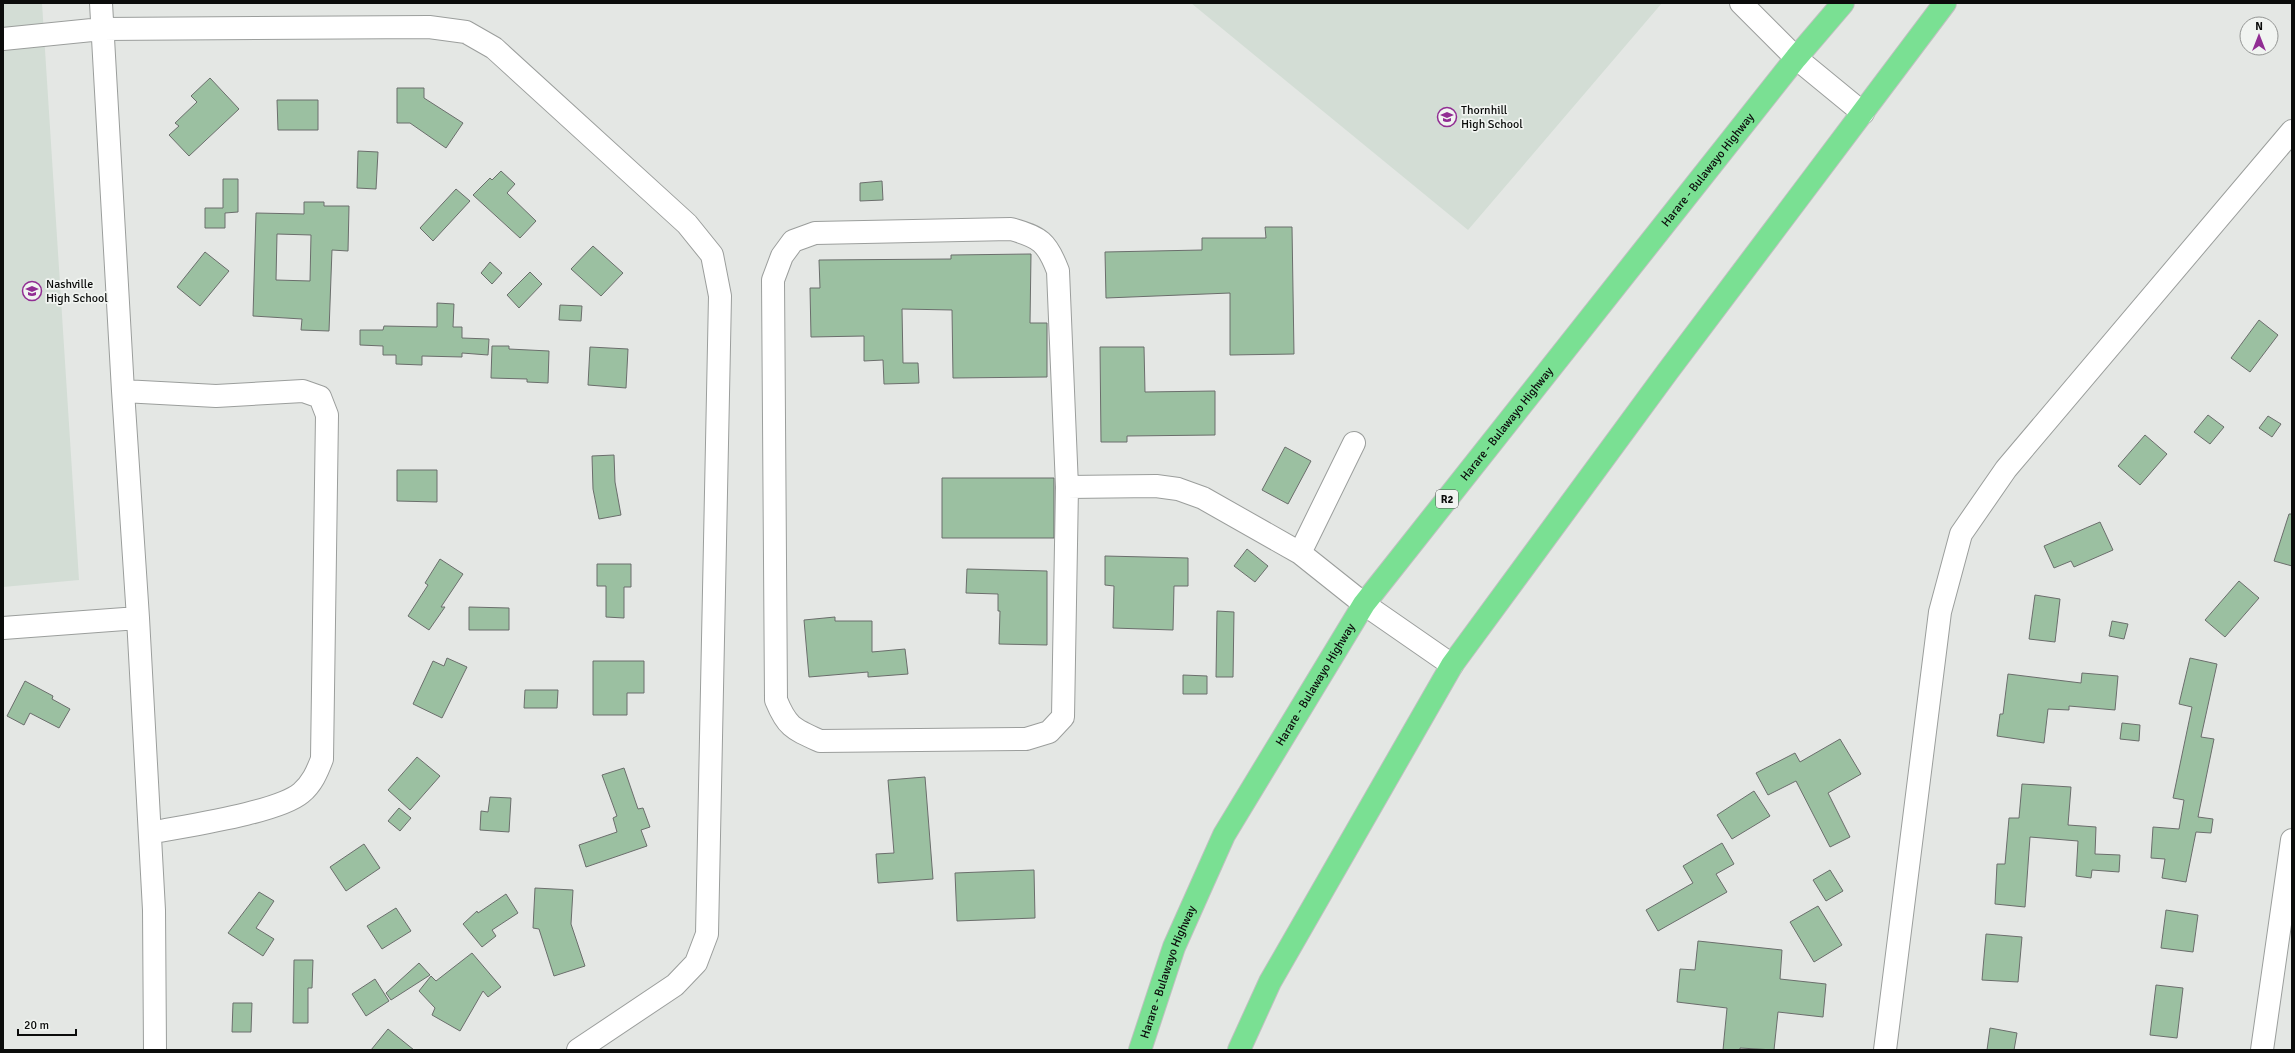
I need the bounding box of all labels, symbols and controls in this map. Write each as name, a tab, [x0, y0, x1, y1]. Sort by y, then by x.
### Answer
north arrow	[2239, 16, 2279, 56]
text: N	[2255, 20, 2263, 33]
place label: Thornhill High School	[1461, 103, 1523, 132]
school or university icon: Thornhill High School	[1436, 106, 1458, 128]
street label: Harare - Bulawayo Highway	[1658, 110, 1757, 230]
place label: Nashville High School	[46, 277, 108, 306]
school or university icon: Nashville High School	[21, 280, 43, 302]
street label: Harare - Bulawayo Highway	[1457, 364, 1556, 484]
road number: R2	[1436, 490, 1458, 508]
street label: Harare - Bulawayo Highway	[1272, 620, 1358, 749]
street label: Harare - Bulawayo Highway	[1137, 903, 1199, 1040]
scale bar	[18, 1011, 76, 1037]
text: 20 m	[24, 1018, 49, 1033]

